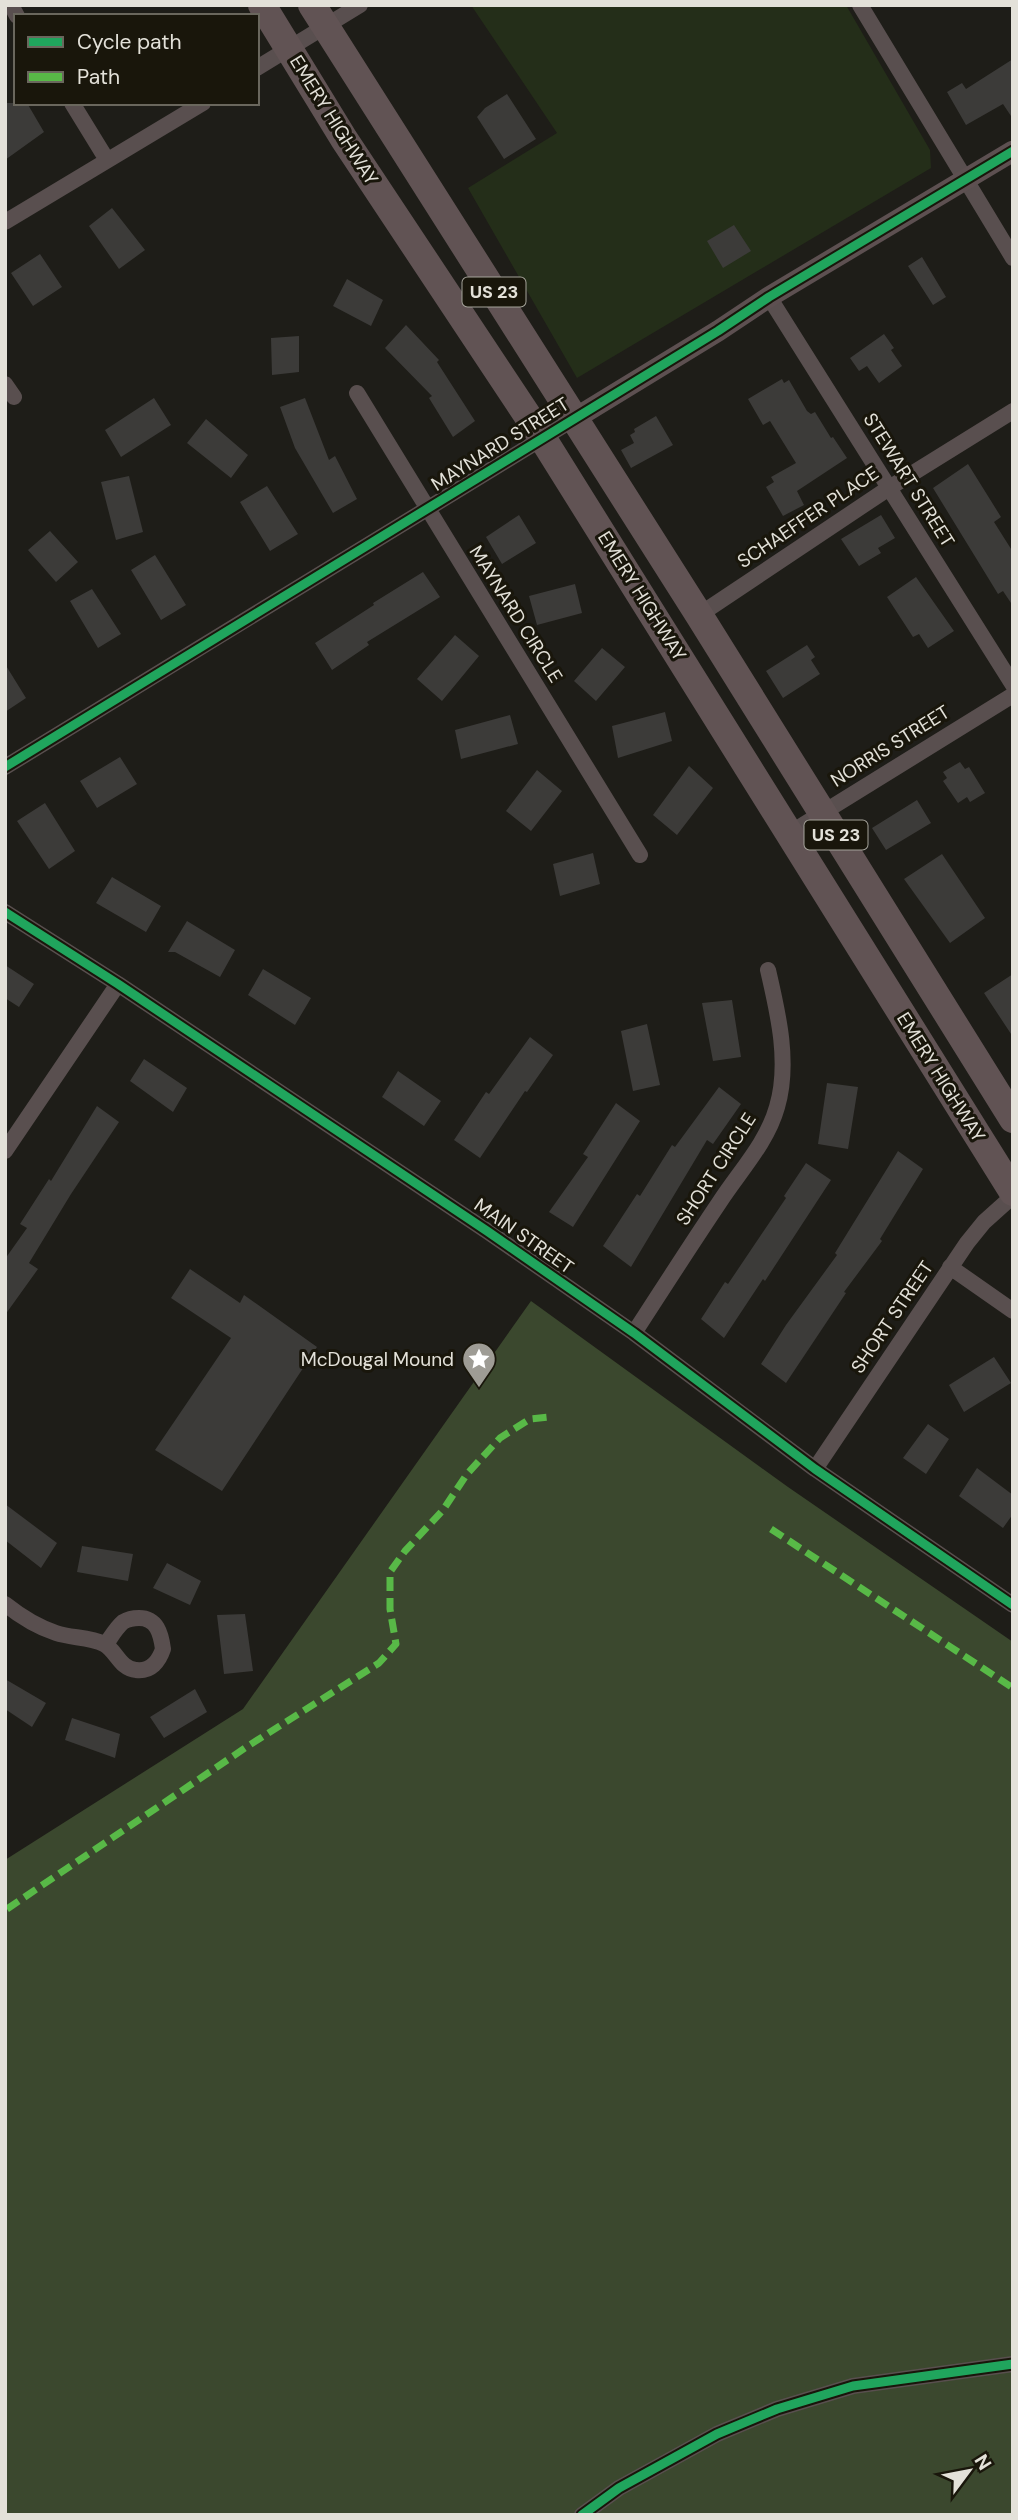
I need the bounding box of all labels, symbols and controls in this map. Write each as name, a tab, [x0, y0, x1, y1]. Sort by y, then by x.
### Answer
legend	[14, 14, 259, 105]
text: Cycle path	[77, 28, 182, 56]
street label: EMERY HIGHWAY	[284, 50, 384, 190]
text: Path	[77, 63, 120, 91]
road number: US 23	[462, 278, 526, 306]
street label: MAYNARD STREET	[426, 391, 574, 497]
street label: STEWART STREET	[858, 408, 960, 552]
street label: SCHAEFFER PLACE	[732, 460, 884, 574]
street label: EMERY HIGHWAY	[592, 526, 692, 666]
street label: MAYNARD CIRCLE	[464, 541, 568, 687]
street label: NORRIS STREET	[826, 699, 954, 793]
road number: US 23	[804, 820, 868, 850]
street label: EMERY HIGHWAY	[891, 1007, 991, 1147]
street label: SHORT CIRCLE	[670, 1108, 762, 1230]
street label: MAIN STREET	[469, 1192, 579, 1280]
street label: SHORT STREET	[845, 1256, 939, 1378]
place icon: McDougal Mound	[460, 1340, 498, 1389]
place label: McDougal Mound	[301, 1347, 454, 1372]
north arrow	[934, 2436, 1004, 2506]
text: N	[969, 2450, 997, 2475]

